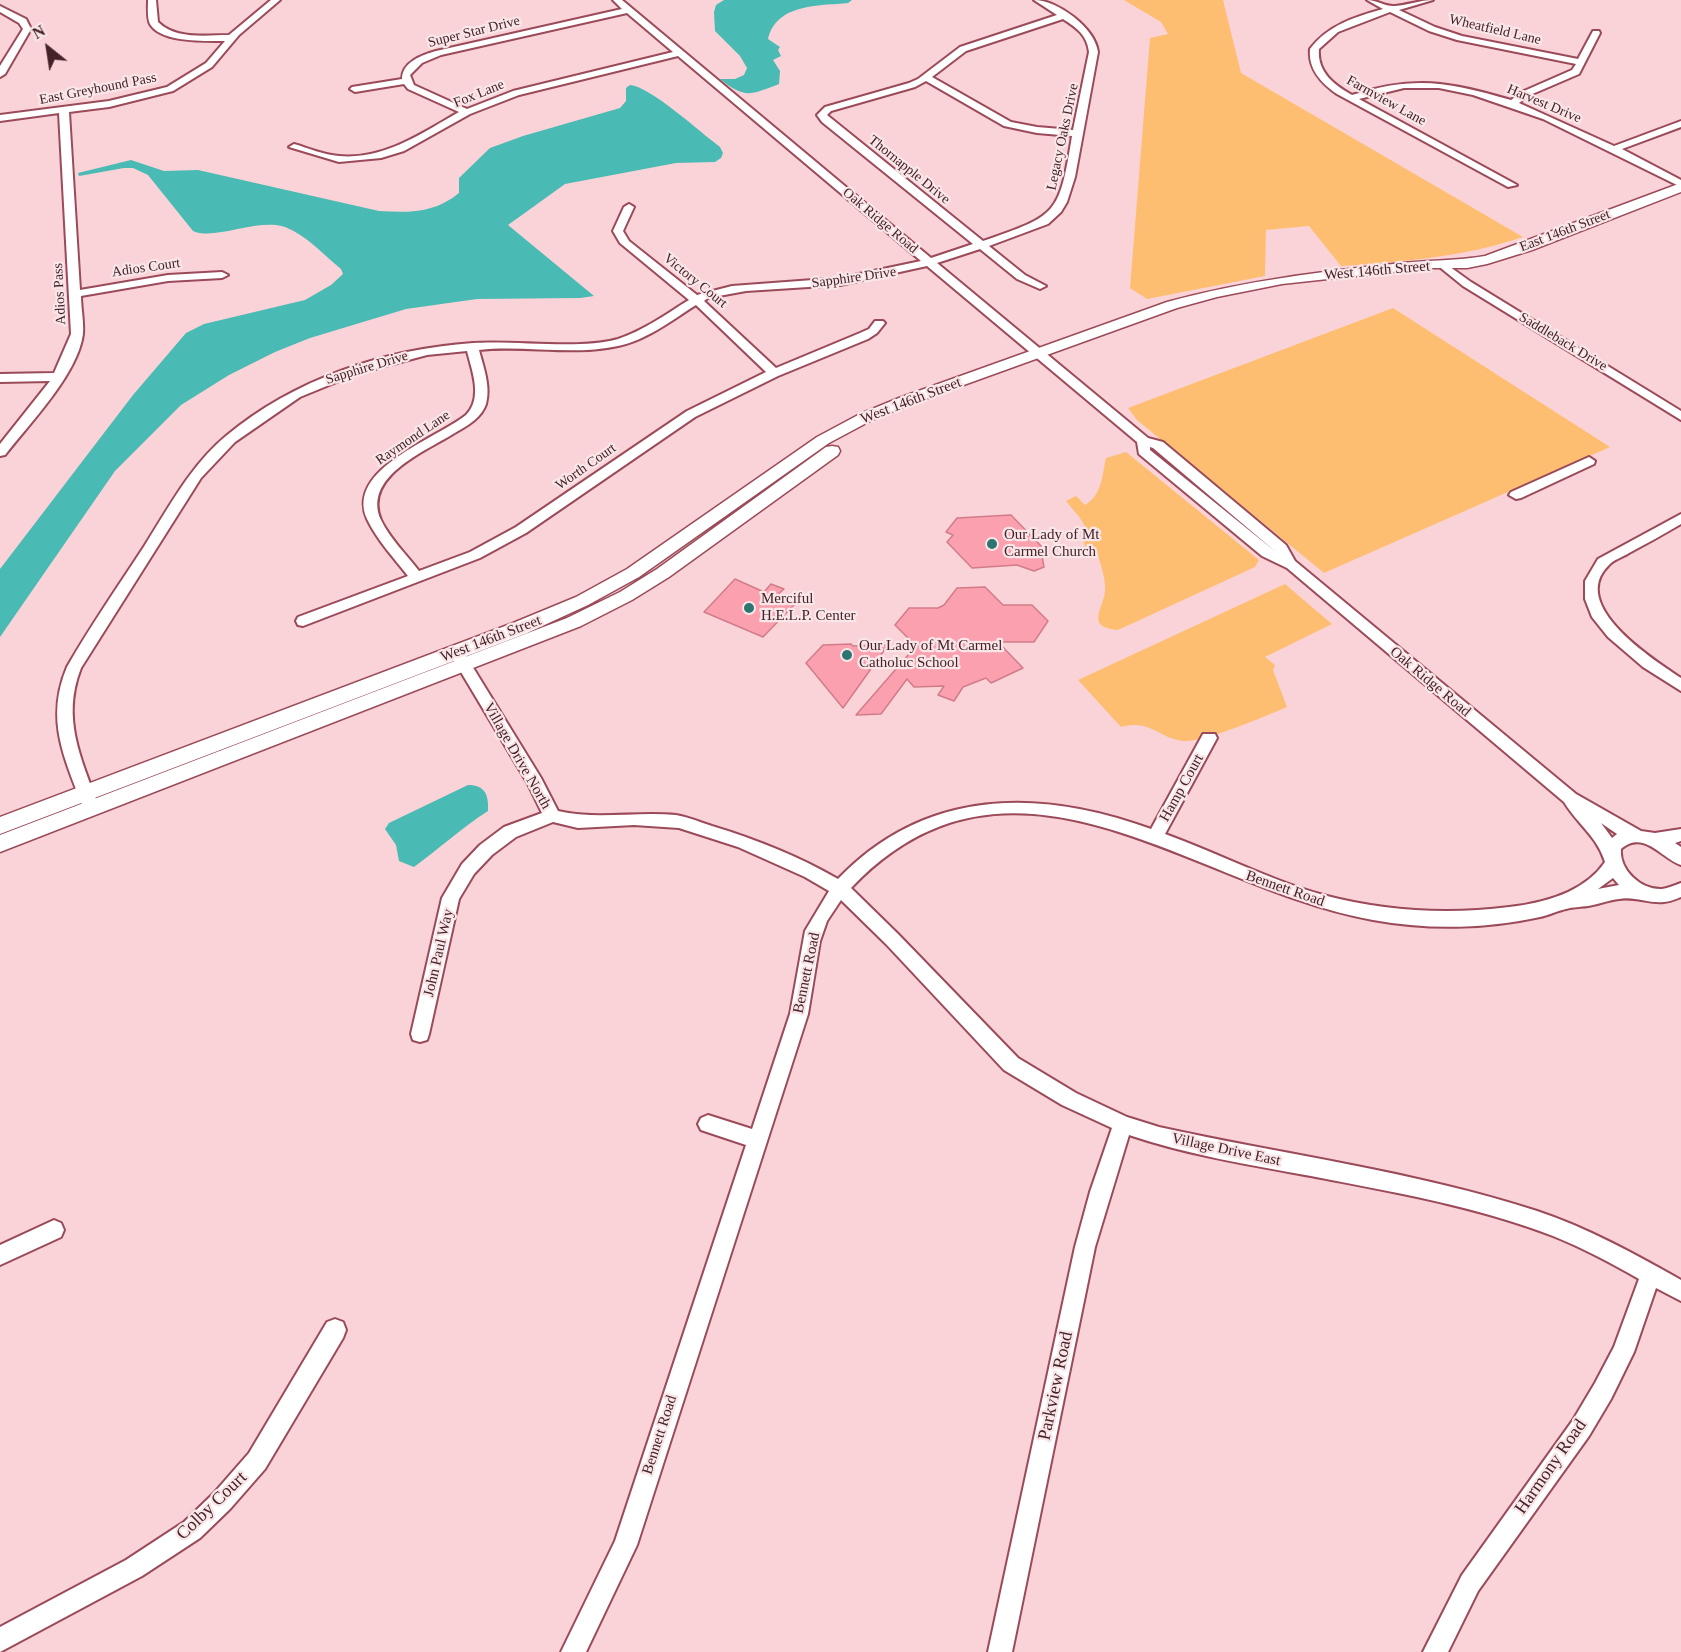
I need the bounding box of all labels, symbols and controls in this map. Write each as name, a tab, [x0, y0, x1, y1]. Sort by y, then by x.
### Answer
street label: Wheatfield Lane	[1447, 11, 1543, 49]
street label: Super Star Drive	[426, 12, 522, 52]
north arrow	[18, 18, 78, 78]
text: N	[29, 22, 48, 42]
street label: East Greyhound Pass	[38, 69, 158, 109]
street label: Farmview Lane	[1343, 72, 1429, 130]
street label: Fox Lane	[451, 76, 507, 112]
street label: Harvest Drive	[1504, 81, 1584, 127]
street label: Legacy Oaks Drive	[1043, 82, 1083, 192]
street label: Thornapple Drive	[865, 132, 953, 208]
street label: Oak Ridge Road	[839, 185, 921, 257]
street label: East 146th Street	[1517, 206, 1613, 256]
street label: Victory Court	[660, 250, 730, 312]
street label: Adios Court	[111, 255, 181, 281]
street label: West 146th Street	[1323, 257, 1431, 285]
street label: Adios Pass	[50, 263, 70, 325]
street label: Sapphire Drive	[811, 264, 897, 292]
street label: Saddleback Drive	[1516, 309, 1610, 375]
street label: Sapphire Drive	[324, 348, 410, 388]
street label: West 146th Street	[858, 374, 964, 428]
street label: Raymond Lane	[373, 407, 453, 469]
street label: Worth Court	[552, 440, 620, 494]
place label: Our Lady of Mt Carmel Church	[1004, 526, 1099, 561]
marker: Our Lady of Mt Carmel Church	[985, 537, 999, 551]
place label: Merciful H.E.L.P. Center	[761, 590, 856, 625]
marker: Merciful H.E.L.P. Center	[742, 601, 756, 615]
street label: West 146th Street	[438, 612, 544, 666]
place label: Our Lady of Mt Carmel Catholuc School	[859, 637, 1002, 672]
street label: Oak Ridge Road	[1386, 643, 1474, 721]
marker: Our Lady of Mt Carmel Catholuc School	[840, 648, 854, 662]
street label: Village Drive North	[479, 700, 555, 812]
street label: Hamp Court	[1156, 751, 1208, 825]
street label: Bennett Road	[1243, 867, 1327, 911]
street label: John Paul Way	[420, 907, 458, 999]
street label: Bennett Road	[790, 931, 824, 1015]
street label: Village Drive East	[1170, 1130, 1282, 1170]
street label: Parkview Road	[1034, 1330, 1078, 1442]
street label: Bennett Road	[639, 1393, 681, 1477]
street label: Harmony Road	[1510, 1416, 1592, 1518]
street label: Colby Court	[172, 1467, 252, 1545]

